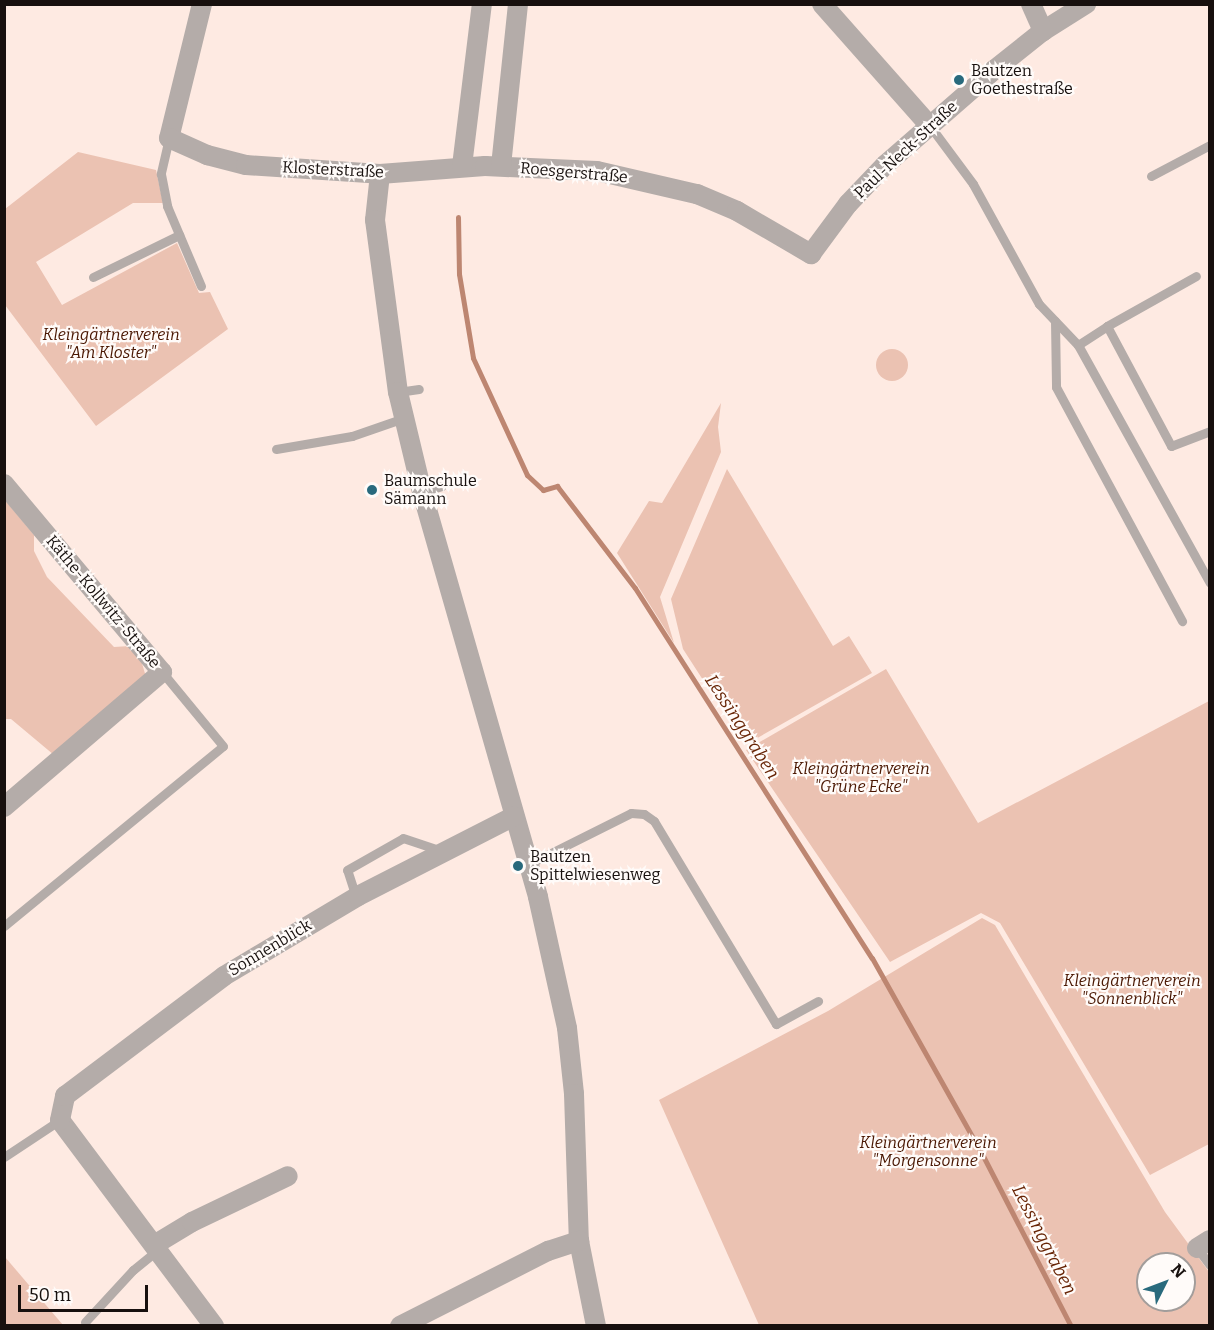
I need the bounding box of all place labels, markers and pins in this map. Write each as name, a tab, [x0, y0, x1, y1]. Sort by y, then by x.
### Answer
place label: Bautzen Goethestraße	[971, 61, 1073, 99]
marker: Bautzen Goethestraße	[952, 73, 966, 87]
place label: Baumschule Sämann	[384, 471, 477, 509]
marker: Baumschule Sämann	[365, 483, 379, 497]
place label: Bautzen Spittelwiesenweg	[530, 847, 660, 885]
marker: Bautzen Spittelwiesenweg	[511, 859, 525, 873]

